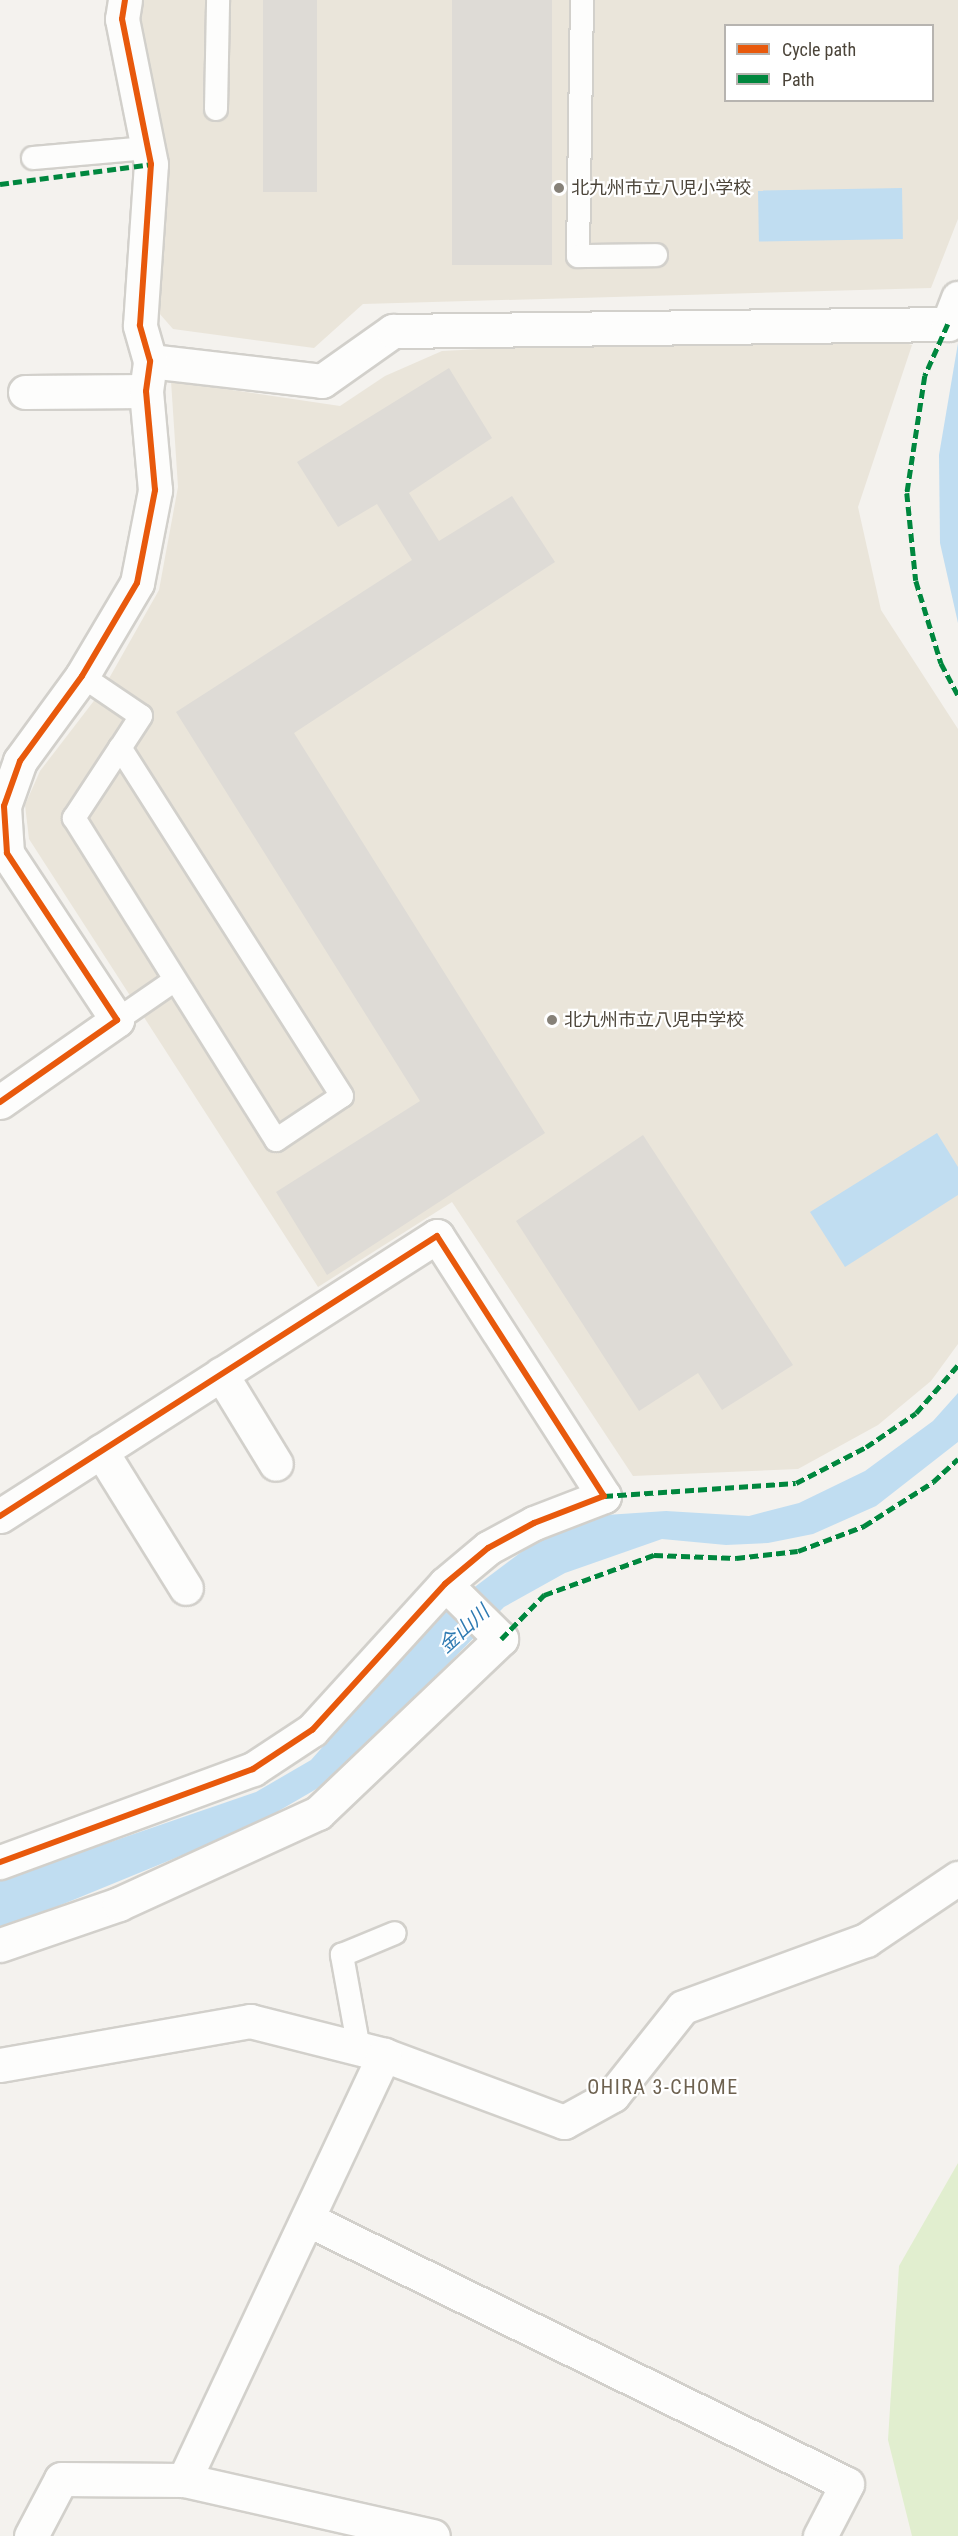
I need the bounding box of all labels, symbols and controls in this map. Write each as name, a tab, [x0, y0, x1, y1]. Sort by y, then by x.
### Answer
legend	[724, 24, 934, 102]
text: Cycle path	[782, 39, 856, 60]
text: Path	[782, 69, 815, 90]
place label: 北九州市立八児小学校	[571, 177, 751, 199]
marker: 北九州市立八児小学校	[552, 181, 566, 195]
place label: 北九州市立八児中学校	[564, 1009, 744, 1031]
marker: 北九州市立八児中学校	[545, 1013, 559, 1027]
water label: 金山川	[434, 1600, 494, 1658]
district label: OHIRA 3-CHOME	[587, 2075, 739, 2099]

